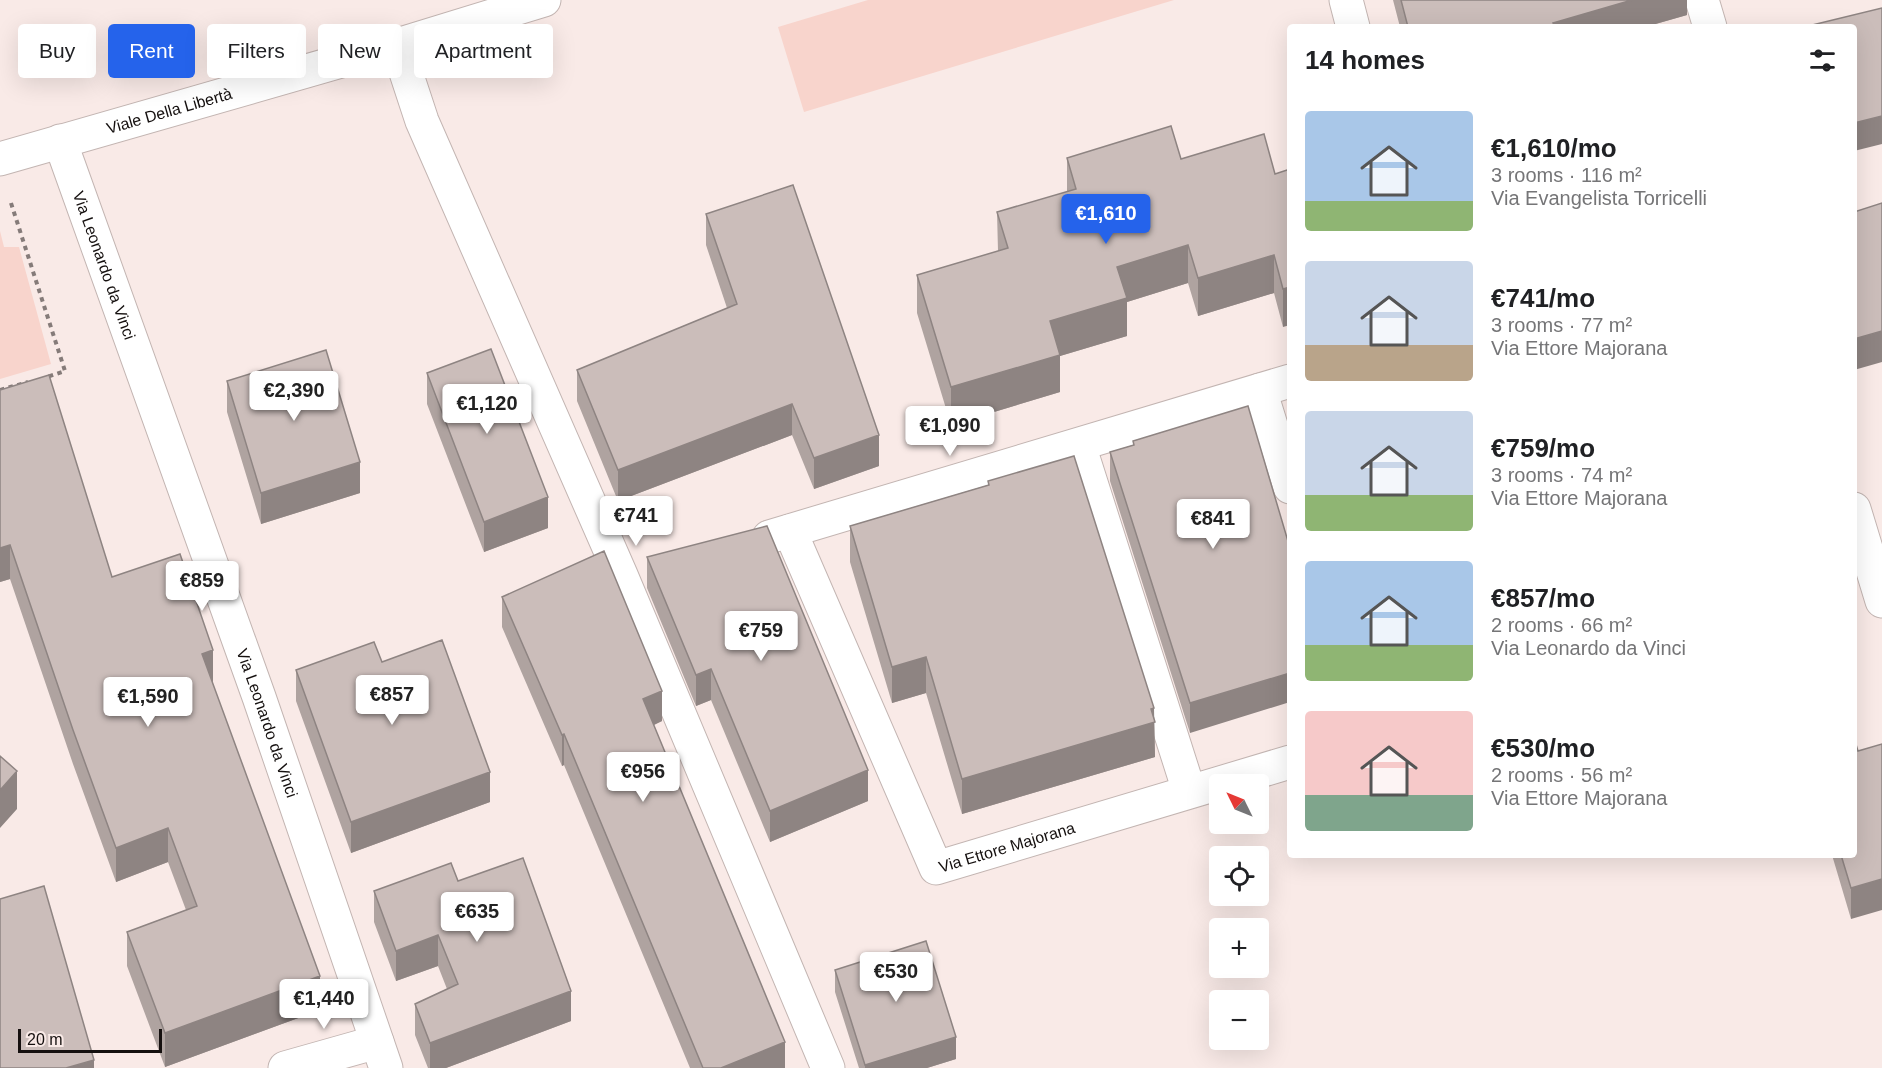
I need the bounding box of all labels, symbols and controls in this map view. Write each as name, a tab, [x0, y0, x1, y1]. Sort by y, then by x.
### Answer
chip: Buy	[18, 24, 96, 78]
chip: Rent	[108, 24, 195, 78]
chip: Filters	[207, 24, 306, 78]
chip: New	[318, 24, 402, 78]
chip: Apartment	[414, 24, 553, 78]
icon: filters	[1806, 44, 1839, 77]
text: 14 homes	[1305, 45, 1425, 75]
street label: Viale Della Libertà	[105, 85, 234, 137]
text: €1,610/mo	[1491, 133, 1617, 163]
icon: home	[1353, 135, 1425, 207]
text: 3 rooms · 116 m²	[1491, 164, 1642, 186]
text: Via Evangelista Torricelli	[1491, 187, 1707, 209]
street label: Via Leonardo da Vinci	[70, 189, 138, 342]
pin: €1,610	[1057, 194, 1155, 245]
text: €1,610	[1075, 202, 1137, 224]
text: €741/mo	[1491, 283, 1595, 313]
icon: home	[1353, 285, 1425, 357]
text: 3 rooms · 77 m²	[1491, 314, 1632, 336]
text: Via Ettore Majorana	[1491, 337, 1667, 359]
pin: €2,390	[245, 371, 343, 422]
text: €2,390	[263, 379, 325, 401]
pin: €1,120	[438, 384, 536, 435]
text: €1,120	[456, 392, 518, 414]
pin: €1,090	[901, 406, 999, 457]
text: €1,090	[919, 414, 981, 436]
text: €759/mo	[1491, 433, 1595, 463]
icon: home	[1353, 435, 1425, 507]
text: 3 rooms · 74 m²	[1491, 464, 1632, 486]
text: Via Ettore Majorana	[1491, 487, 1667, 509]
pin: €741	[600, 496, 672, 547]
pin: €841	[1177, 499, 1249, 550]
text: €741	[614, 504, 658, 526]
text: €841	[1191, 507, 1235, 529]
pin: €859	[166, 561, 238, 612]
text: €859	[180, 569, 224, 591]
text: €857/mo	[1491, 583, 1595, 613]
icon: home	[1353, 585, 1425, 657]
pin: €759	[725, 611, 797, 662]
text: 2 rooms · 66 m²	[1491, 614, 1632, 636]
text: €759	[739, 619, 783, 641]
text: Via Leonardo da Vinci	[1491, 637, 1686, 659]
street label: Via Leonardo da Vinci	[233, 647, 301, 800]
pin: €857	[356, 675, 428, 726]
pin: €1,590	[99, 677, 197, 728]
text: €857	[370, 683, 414, 705]
text: €1,590	[117, 685, 179, 707]
text: €530/mo	[1491, 733, 1595, 763]
icon: home	[1353, 735, 1425, 807]
pin: €956	[607, 752, 679, 803]
text: €956	[621, 760, 665, 782]
text: 2 rooms · 56 m²	[1491, 764, 1632, 786]
north arrow	[1209, 774, 1269, 834]
map controls	[1209, 774, 1269, 1050]
text: Via Ettore Majorana	[1491, 787, 1667, 809]
street label: Via Ettore Majorana	[937, 819, 1077, 876]
button: locate	[1209, 846, 1269, 906]
pin: €635	[441, 892, 513, 943]
text: €635	[455, 900, 499, 922]
button: +	[1209, 918, 1269, 978]
pin: €530	[860, 952, 932, 1003]
text: €530	[874, 960, 918, 982]
pin: €1,440	[275, 979, 373, 1030]
text: €1,440	[293, 987, 355, 1009]
button: −	[1209, 990, 1269, 1050]
scale bar	[18, 1026, 162, 1054]
text: 20 m	[27, 1031, 63, 1048]

